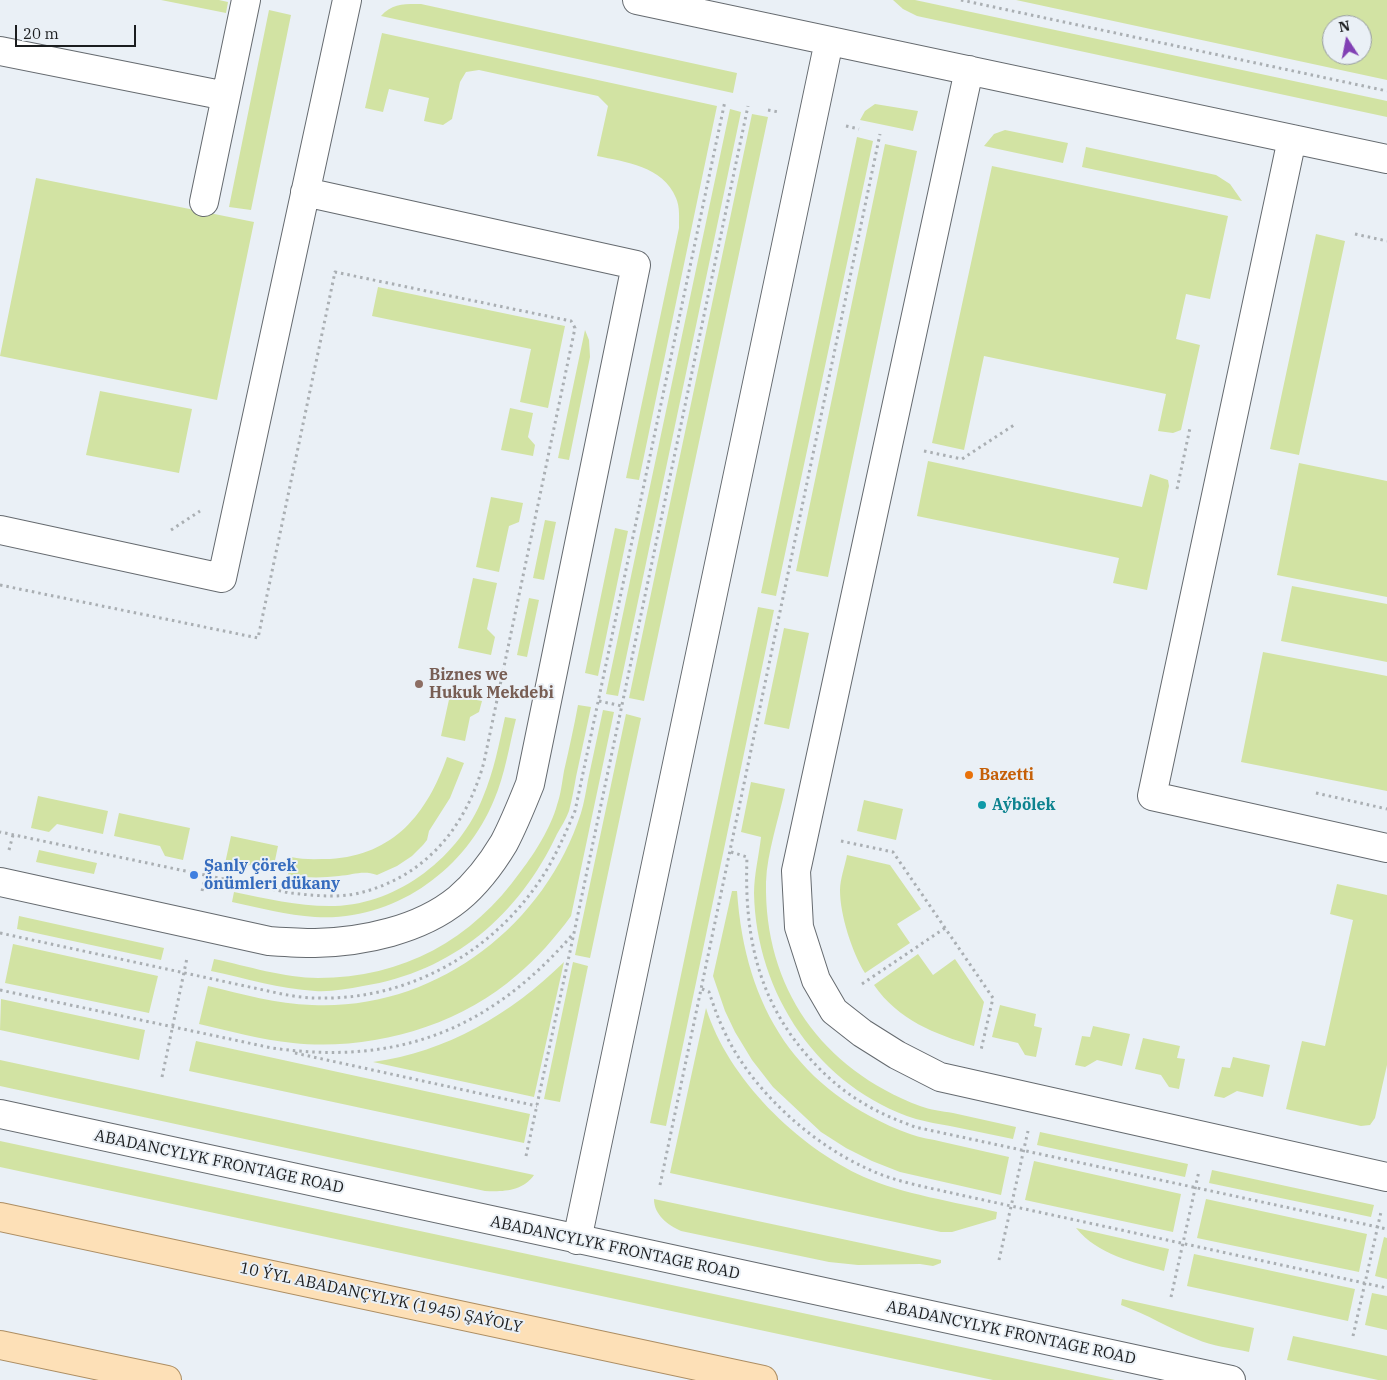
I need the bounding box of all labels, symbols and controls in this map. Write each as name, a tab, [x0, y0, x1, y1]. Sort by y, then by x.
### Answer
scale bar	[18, 15, 139, 47]
north arrow	[1322, 15, 1372, 65]
text: N	[1337, 16, 1351, 36]
text: 20 m	[23, 24, 59, 43]
place label: Biznes we Hukuk Mekdebi	[429, 665, 554, 703]
marker: Biznes we Hukuk Mekdebi	[413, 678, 425, 690]
place label: Bazetti	[979, 765, 1034, 785]
marker: Bazetti	[963, 769, 975, 781]
place label: Aýbölek	[992, 795, 1056, 815]
marker: Aýbölek	[976, 799, 988, 811]
place label: Şanly çörek önümleri dükany	[204, 856, 340, 894]
marker: Şanly çörek önümleri dükany	[188, 869, 200, 881]
street label: ABADANCYLYK FRONTAGE ROAD	[92, 1126, 346, 1198]
street label: ABADANCYLYK FRONTAGE ROAD	[488, 1212, 742, 1284]
street label: 10 ÝYL ABADANÇYLYK (1945) ŞAÝOLY	[238, 1259, 524, 1337]
street label: ABADANCYLYK FRONTAGE ROAD	[884, 1297, 1138, 1369]

